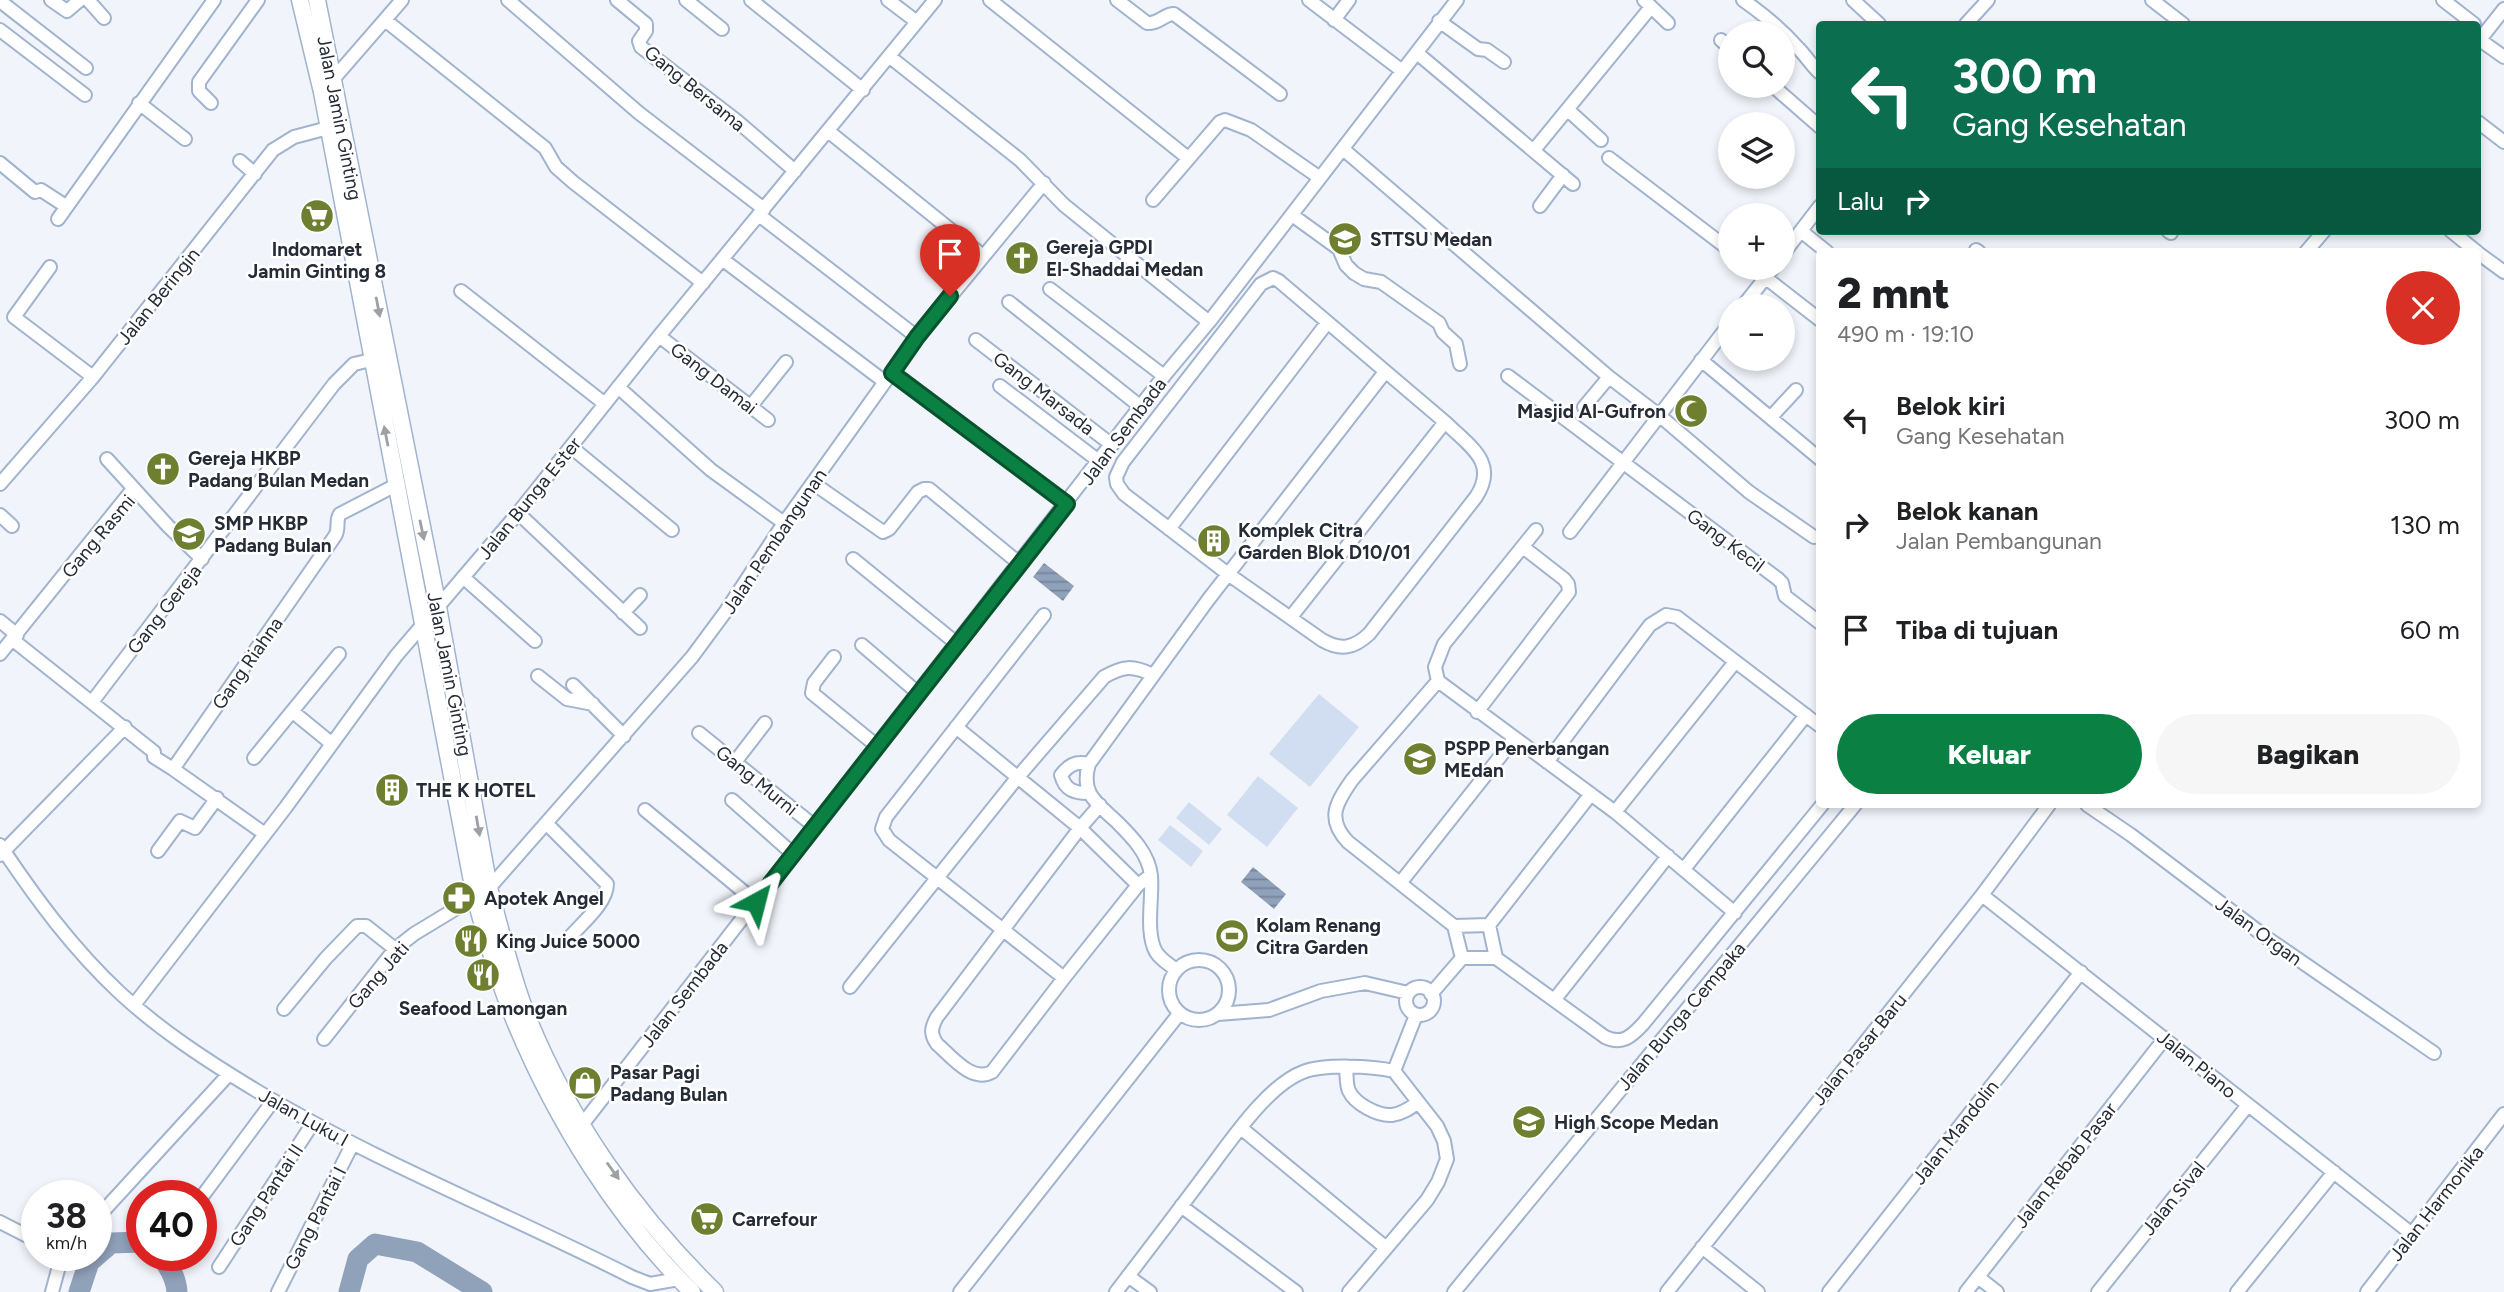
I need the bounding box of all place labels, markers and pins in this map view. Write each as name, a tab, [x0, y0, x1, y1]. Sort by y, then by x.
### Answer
supermarket icon: Indomaret Jamin Ginting 8	[298, 197, 336, 235]
school or university icon: STTSU Medan	[1326, 220, 1364, 258]
pin	[920, 224, 980, 296]
place label: STTSU Medan	[1370, 228, 1492, 251]
place label: Gereja GPDI El-Shaddai Medan	[1046, 236, 1203, 281]
place label: Indomaret Jamin Ginting 8	[248, 238, 386, 283]
church icon: Gereja GPDI El-Shaddai Medan	[1003, 239, 1041, 277]
mosque icon: Masjid Al-Gufron	[1672, 392, 1710, 430]
place label: Masjid Al-Gufron	[1517, 400, 1666, 423]
place label: Gereja HKBP Padang Bulan Medan	[188, 447, 369, 492]
church icon: Gereja HKBP Padang Bulan Medan	[144, 450, 182, 488]
place label: SMP HKBP Padang Bulan	[214, 512, 332, 557]
school or university icon: SMP HKBP Padang Bulan	[170, 515, 208, 553]
place label: Komplek Citra Garden Blok D10/01	[1238, 519, 1411, 564]
building icon: Komplek Citra Garden Blok D10/01	[1195, 522, 1233, 560]
place label: PSPP Penerbangan MEdan	[1444, 737, 1609, 782]
school or university icon: PSPP Penerbangan MEdan	[1401, 740, 1439, 778]
building icon: THE K HOTEL	[373, 771, 411, 809]
place label: THE K HOTEL	[416, 779, 536, 802]
pharmacy icon: Apotek Angel	[440, 879, 478, 917]
place label: Apotek Angel	[484, 887, 604, 910]
place label: Kolam Renang Citra Garden	[1256, 914, 1381, 959]
sports icon: Kolam Renang Citra Garden	[1213, 917, 1251, 955]
restaurant icon: King Juice 5000	[452, 922, 490, 960]
place label: King Juice 5000	[496, 930, 640, 953]
restaurant icon: Seafood Lamongan	[464, 956, 502, 994]
place label: Seafood Lamongan	[399, 997, 567, 1020]
place label: Pasar Pagi Padang Bulan	[610, 1061, 728, 1106]
shop icon: Pasar Pagi Padang Bulan	[566, 1064, 604, 1102]
school or university icon: High Scope Medan	[1510, 1103, 1548, 1141]
place label: High Scope Medan	[1554, 1111, 1718, 1134]
supermarket icon: Carrefour	[688, 1200, 726, 1238]
place label: Carrefour	[732, 1208, 817, 1231]

